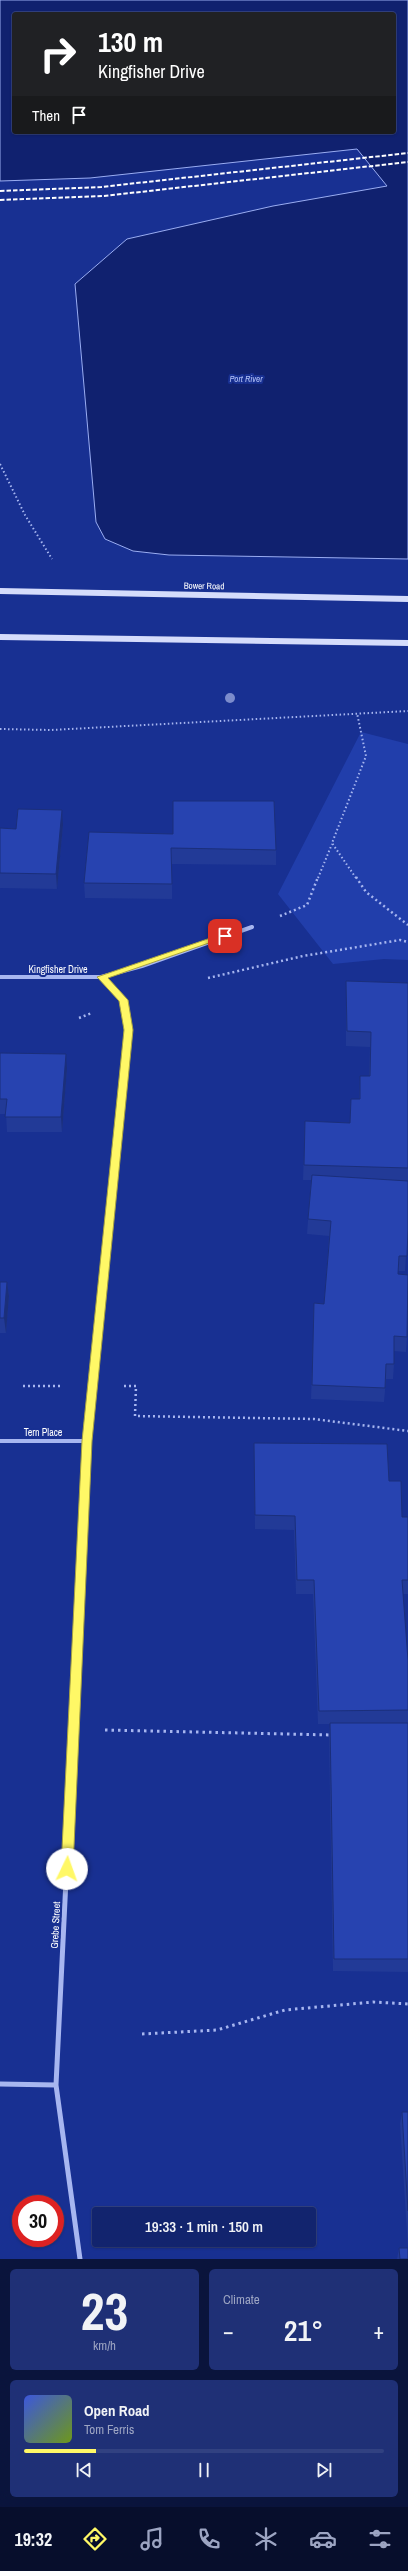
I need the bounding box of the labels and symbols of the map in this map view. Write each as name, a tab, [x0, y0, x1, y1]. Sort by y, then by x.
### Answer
water label: Port River	[229, 373, 263, 385]
street label: Bower Road	[184, 580, 224, 592]
pin	[208, 919, 242, 953]
street label: Kingfisher Drive	[28, 963, 88, 976]
street label: Tern Place	[24, 1426, 63, 1439]
position arrow	[46, 1848, 88, 1890]
street label: Grebe Street	[48, 1901, 63, 1949]
speed limit sign: 30	[12, 2195, 64, 2247]

